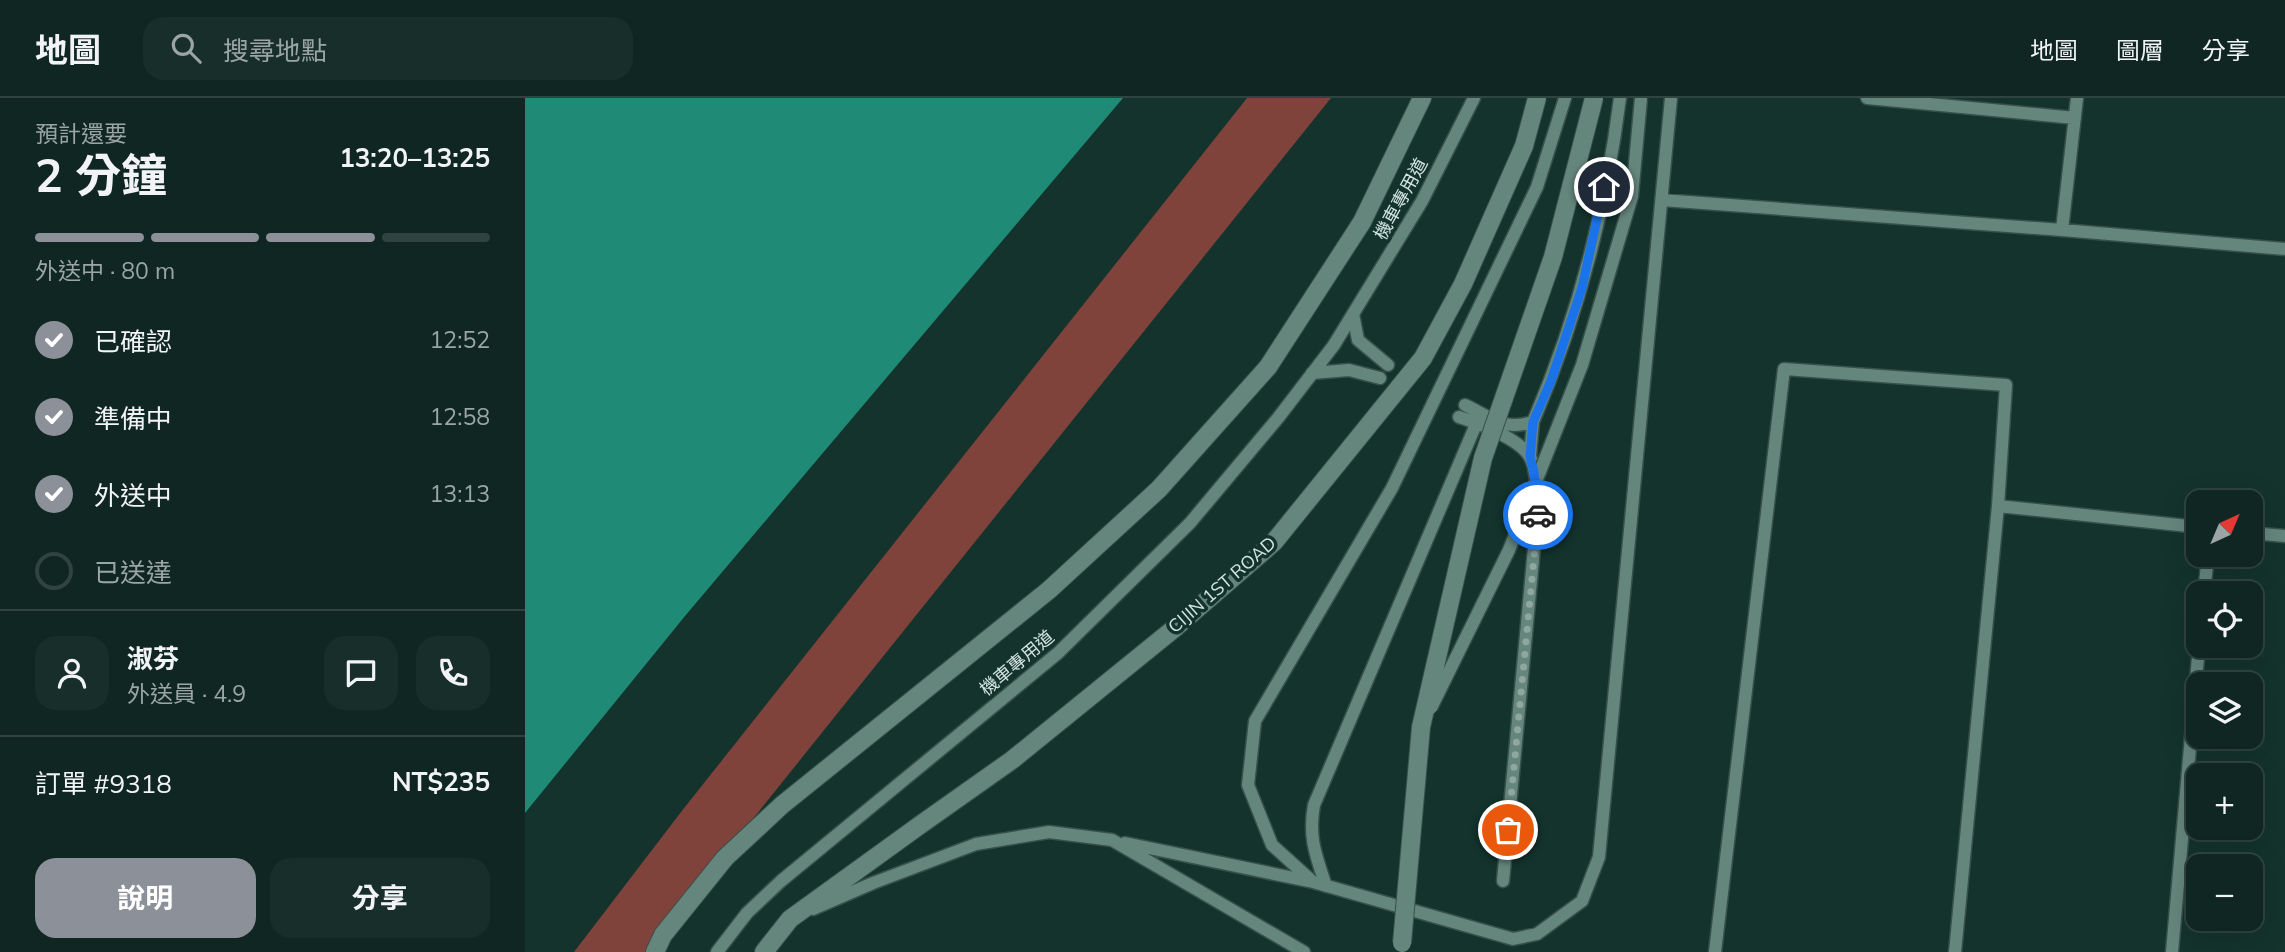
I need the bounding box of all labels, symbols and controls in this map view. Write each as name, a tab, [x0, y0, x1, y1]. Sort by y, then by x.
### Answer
search box	[143, 17, 633, 80]
text: 地圖	[35, 29, 101, 70]
icon: search	[167, 29, 205, 67]
text: 搜尋地點	[223, 34, 327, 67]
text: 地圖	[2030, 35, 2078, 65]
text: 圖層	[2116, 35, 2164, 65]
text: 分享	[2202, 35, 2250, 65]
text: 預計還要	[35, 119, 127, 148]
text: 13:20–13:25	[339, 141, 490, 174]
text: 2 分鐘	[35, 146, 167, 204]
street label: 機車專用道	[1369, 154, 1432, 244]
pin	[1574, 157, 1634, 217]
icon: home	[1585, 168, 1623, 206]
text: 外送中 · 80 m	[35, 256, 175, 285]
icon: check	[35, 321, 73, 359]
text: 已確認	[94, 325, 172, 358]
text: 12:52	[430, 325, 490, 354]
icon: check	[35, 398, 73, 436]
text: 準備中	[94, 402, 172, 435]
text: 12:58	[430, 402, 490, 431]
icon: check	[35, 475, 73, 513]
text: 外送中	[94, 479, 172, 512]
text: 13:13	[430, 479, 490, 508]
courier	[1503, 480, 1573, 550]
north arrow	[2186, 490, 2263, 567]
map controls	[2186, 490, 2263, 931]
icon: car	[1519, 496, 1557, 534]
street label: CIJIN 1ST ROAD	[1163, 531, 1280, 638]
text: 已送達	[94, 556, 172, 589]
button: locate	[2186, 581, 2263, 658]
street label: 機車專用道	[975, 625, 1059, 700]
button: person	[35, 636, 109, 710]
button: chat	[324, 636, 398, 710]
button: phone	[416, 636, 490, 710]
text: 淑芬	[127, 642, 179, 675]
button: layers	[2186, 672, 2263, 749]
text: 外送員 · 4.9	[127, 679, 246, 708]
button: +	[2186, 763, 2263, 840]
text: NT$235	[392, 765, 490, 798]
text: 訂單 #9318	[35, 767, 172, 800]
pin	[1478, 800, 1538, 860]
icon: bag	[1489, 811, 1527, 849]
button: −	[2186, 854, 2263, 931]
button: 說明	[35, 858, 256, 938]
button: 分享	[270, 858, 490, 938]

